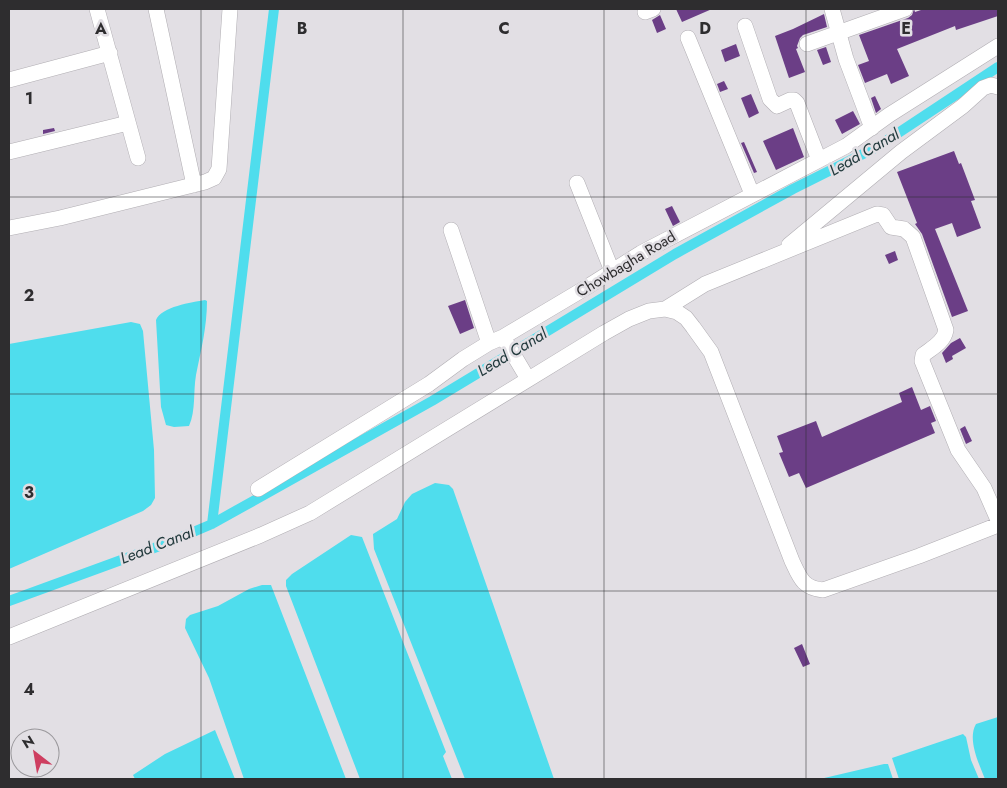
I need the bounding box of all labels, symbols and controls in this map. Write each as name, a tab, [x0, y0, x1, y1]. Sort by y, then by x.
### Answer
text: A	[94, 17, 107, 40]
text: B	[297, 17, 307, 40]
text: C	[498, 17, 510, 40]
text: D	[699, 17, 711, 40]
text: E	[901, 17, 911, 40]
text: 1	[25, 87, 33, 110]
water label: Lead Canal	[825, 122, 905, 181]
street label: Chowbagha Road	[572, 226, 680, 302]
text: 2	[24, 284, 34, 307]
water label: Lead Canal	[473, 321, 552, 382]
text: 3	[24, 481, 34, 504]
water label: Lead Canal	[117, 520, 199, 570]
text: 4	[23, 678, 35, 701]
north arrow	[10, 728, 60, 778]
text: N	[18, 730, 38, 753]

